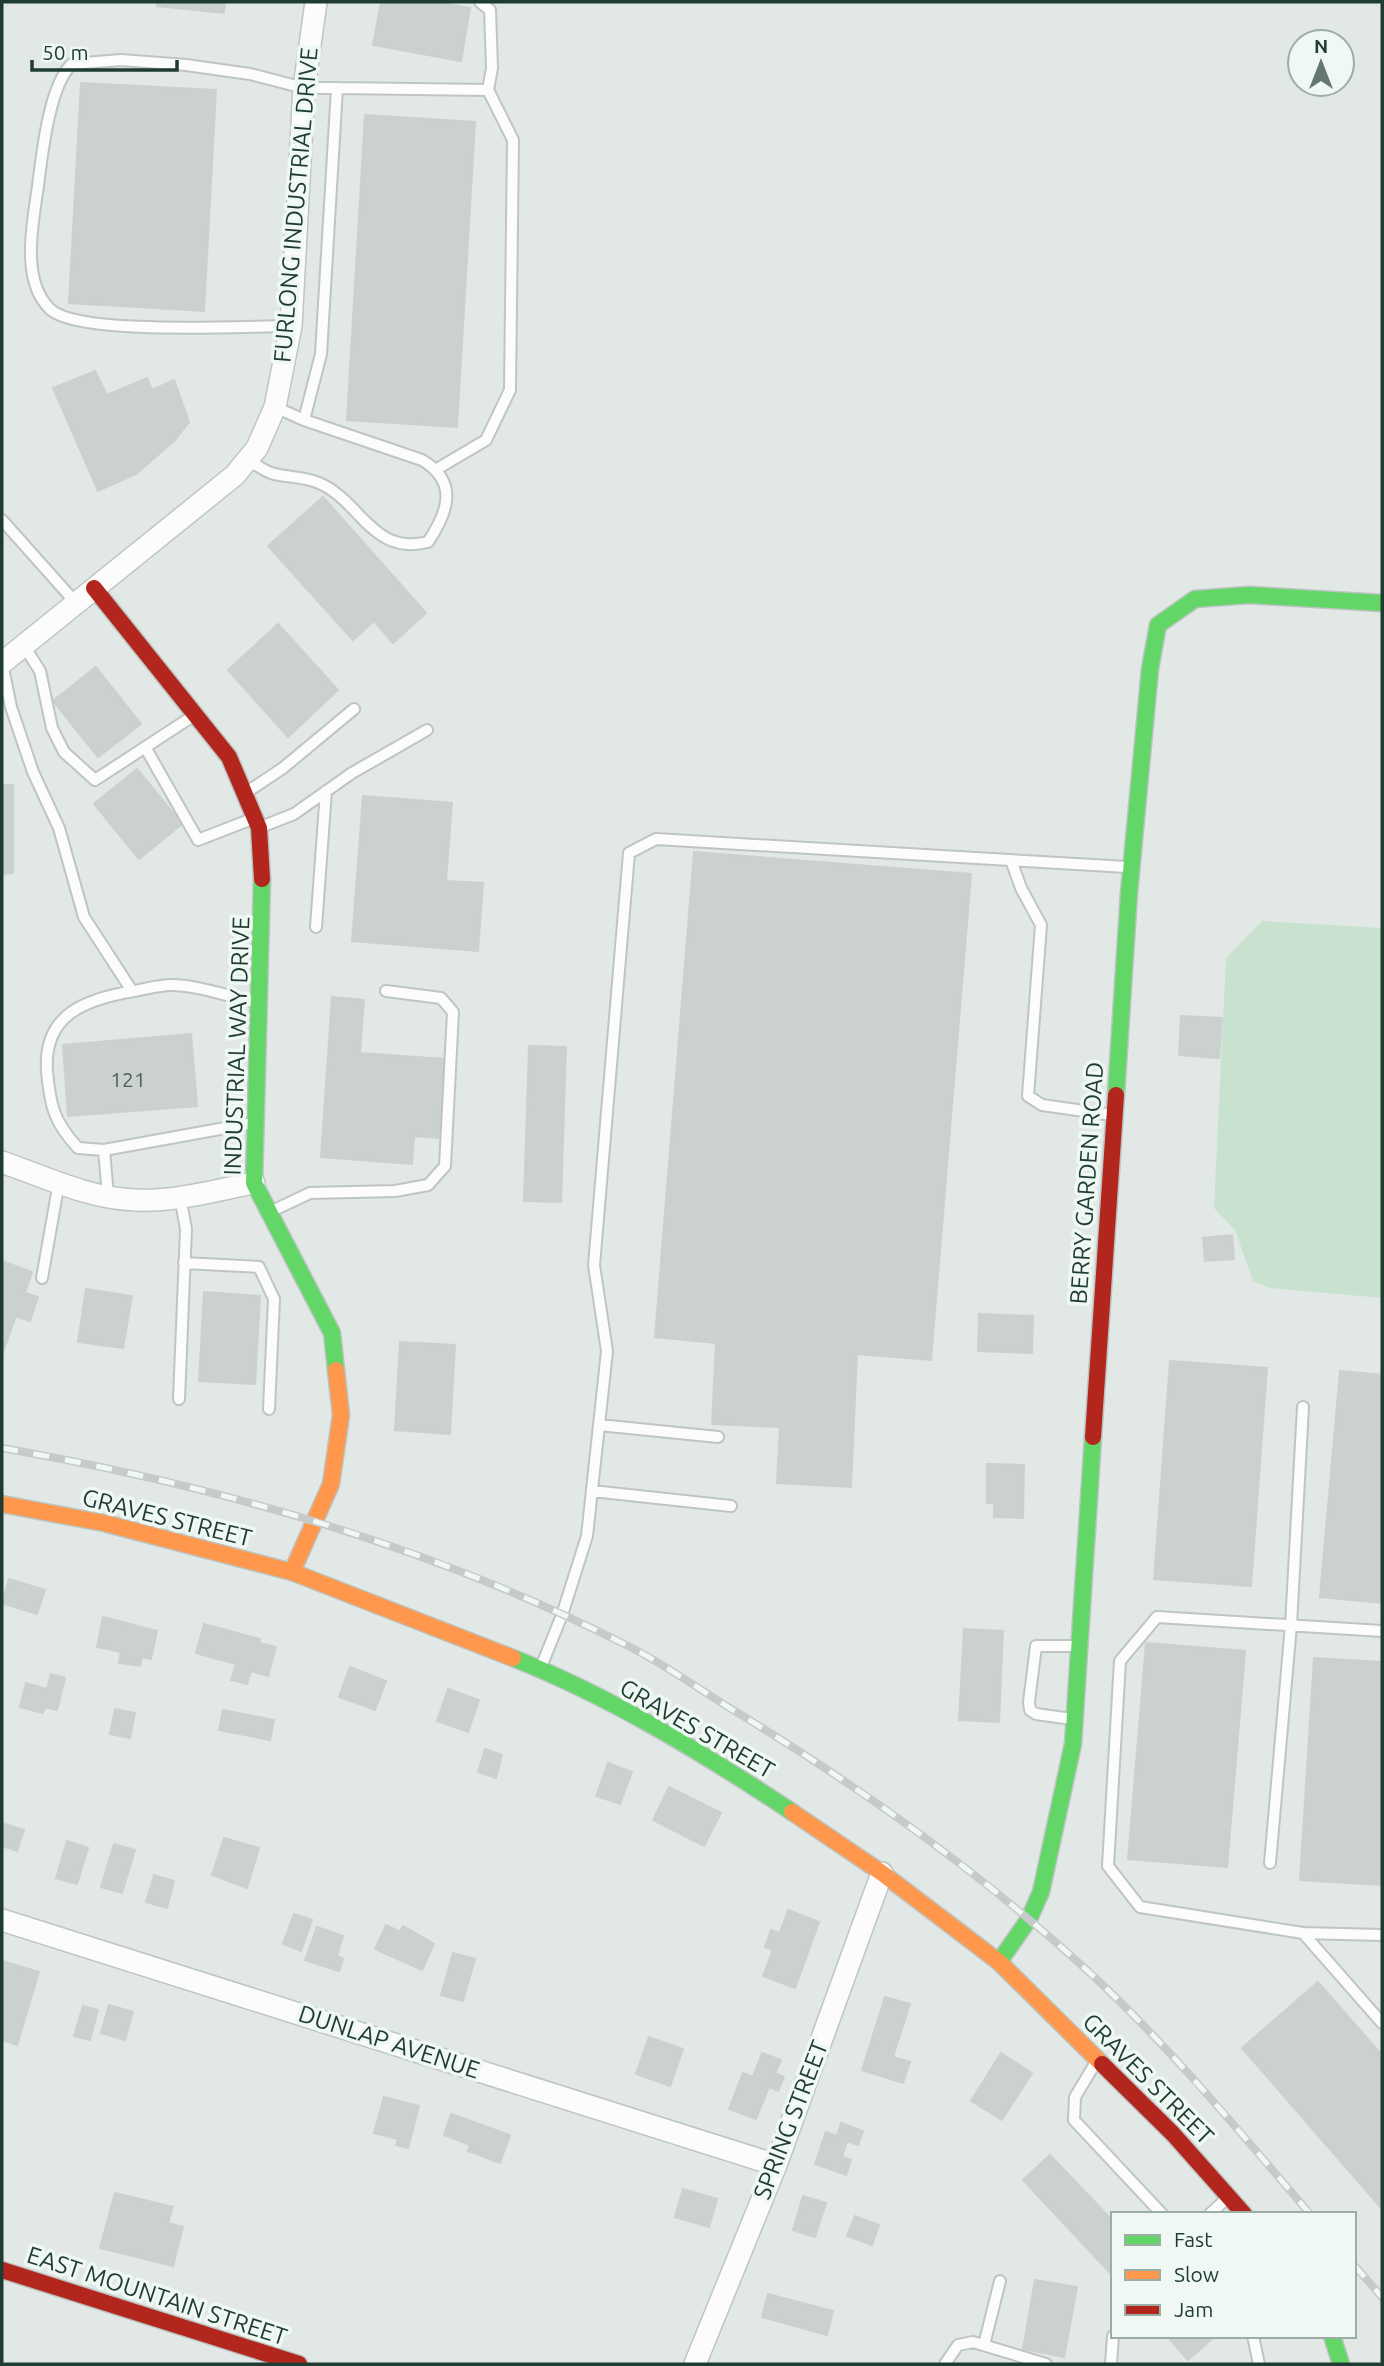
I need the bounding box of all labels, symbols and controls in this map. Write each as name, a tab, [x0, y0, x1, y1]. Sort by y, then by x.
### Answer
scale bar	[32, 28, 177, 72]
north arrow	[1286, 28, 1356, 98]
text: N	[1314, 35, 1328, 57]
text: 50 m	[42, 40, 89, 64]
street label: FURLONG INDUSTRIAL DRIVE	[268, 46, 323, 364]
street label: INDUSTRIAL WAY DRIVE	[218, 916, 255, 1176]
street label: BERRY GARDEN ROAD	[1065, 1061, 1108, 1305]
house number: 121	[110, 1067, 146, 1091]
street label: GRAVES STREET	[80, 1483, 255, 1552]
street label: GRAVES STREET	[615, 1673, 779, 1784]
street label: DUNLAP AVENUE	[295, 2000, 483, 2084]
street label: GRAVES STREET	[1077, 2008, 1219, 2150]
street label: SPRING STREET	[748, 2037, 833, 2203]
legend	[1111, 2212, 1356, 2338]
text: Fast	[1174, 2227, 1212, 2251]
street label: EAST MOUNTAIN STREET	[24, 2241, 291, 2350]
text: Slow	[1174, 2262, 1219, 2286]
text: Jam	[1174, 2297, 1213, 2321]

